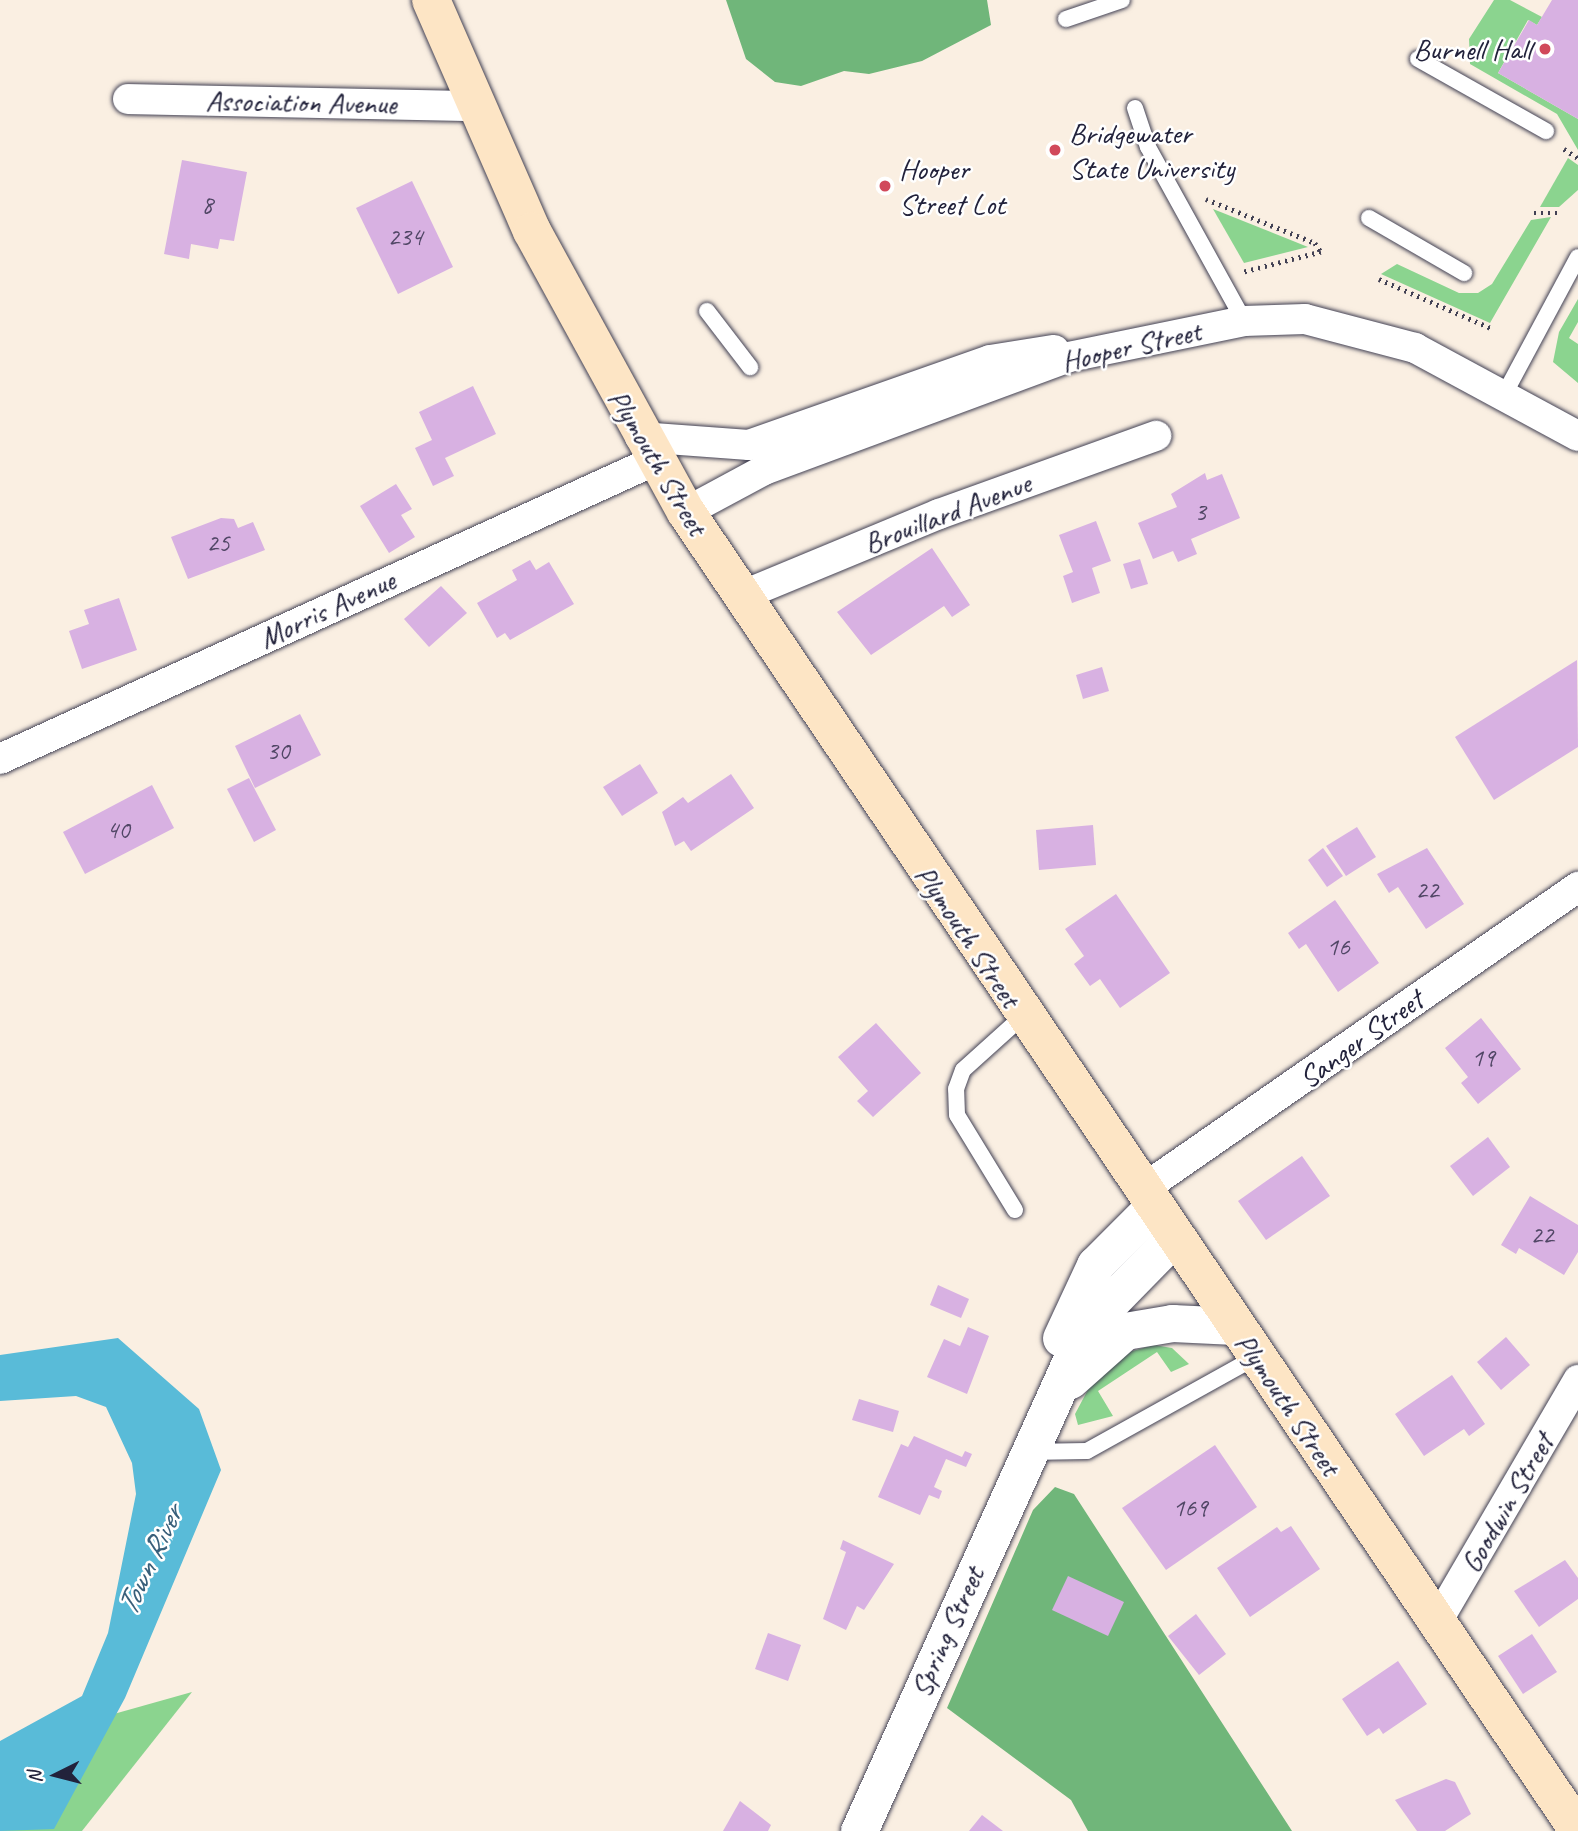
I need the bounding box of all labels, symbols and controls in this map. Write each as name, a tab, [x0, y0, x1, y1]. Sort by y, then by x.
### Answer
place label: Burnell Hall	[1413, 31, 1531, 67]
marker: Burnell Hall	[1537, 41, 1553, 57]
street label: Association Avenue	[205, 82, 397, 122]
place label: Bridgewater State University	[1069, 115, 1234, 186]
marker: Bridgewater State University	[1047, 142, 1063, 158]
place label: Hooper Street Lot	[899, 151, 1005, 222]
marker: Hooper Street Lot	[877, 178, 893, 194]
house number: 8	[201, 189, 213, 221]
house number: 234	[387, 221, 423, 253]
street label: Hooper Street	[1057, 312, 1205, 380]
street label: Plymouth Street	[600, 382, 716, 542]
street label: Brouillard Avenue	[859, 465, 1035, 561]
house number: 3	[1194, 496, 1206, 528]
house number: 25	[206, 527, 230, 559]
street label: Morris Avenue	[253, 562, 401, 656]
house number: 30	[266, 735, 290, 767]
house number: 40	[106, 814, 130, 846]
street label: Plymouth Street	[907, 858, 1029, 1014]
house number: 22	[1415, 874, 1439, 906]
house number: 16	[1326, 931, 1350, 963]
street label: Sanger Street	[1292, 982, 1430, 1096]
house number: 19	[1471, 1042, 1495, 1074]
house number: 22	[1530, 1219, 1554, 1251]
street label: Plymouth Street	[1227, 1326, 1349, 1482]
street label: Goodwin Street	[1453, 1427, 1561, 1579]
house number: 169	[1172, 1492, 1208, 1524]
water label: Town River	[108, 1500, 192, 1622]
street label: Spring Street	[902, 1561, 992, 1703]
north arrow	[21, 1740, 91, 1810]
text: N	[23, 1770, 48, 1784]

